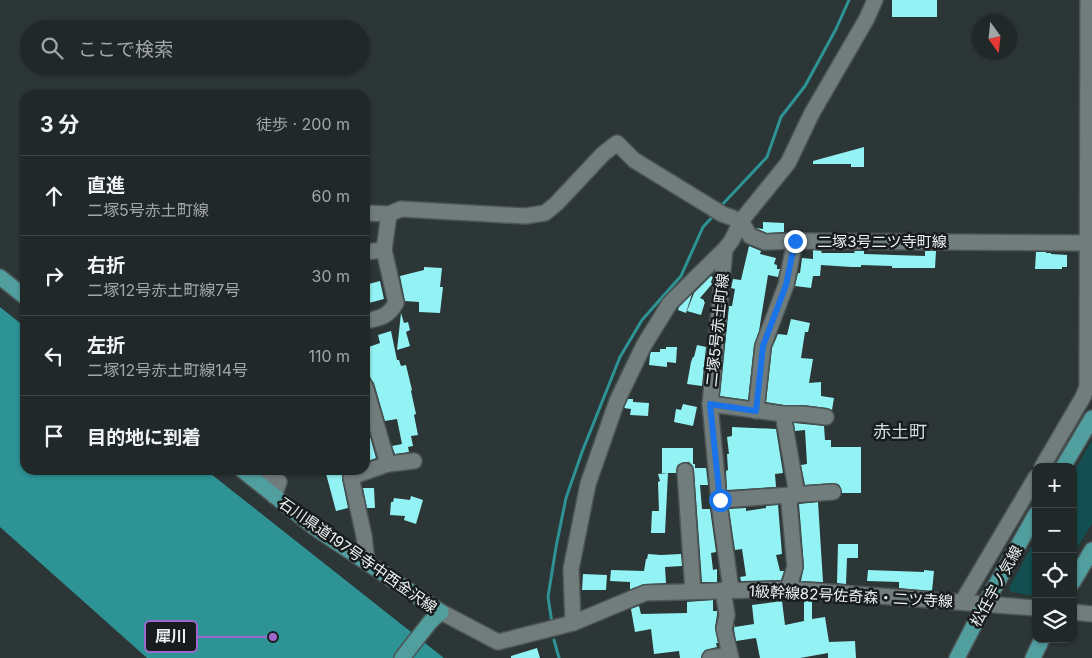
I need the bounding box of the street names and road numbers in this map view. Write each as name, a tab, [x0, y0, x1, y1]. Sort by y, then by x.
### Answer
street label: 二塚3号二ツ寺町線	[817, 232, 947, 251]
street label: 二塚5号赤土町線	[702, 272, 732, 388]
street label: 石川県道197号寺中西金沢線	[275, 493, 441, 617]
street label: 松任宇ノ気線	[966, 542, 1026, 630]
street label: 1級幹線82号佐奇森・二ツ寺線	[748, 581, 954, 611]

